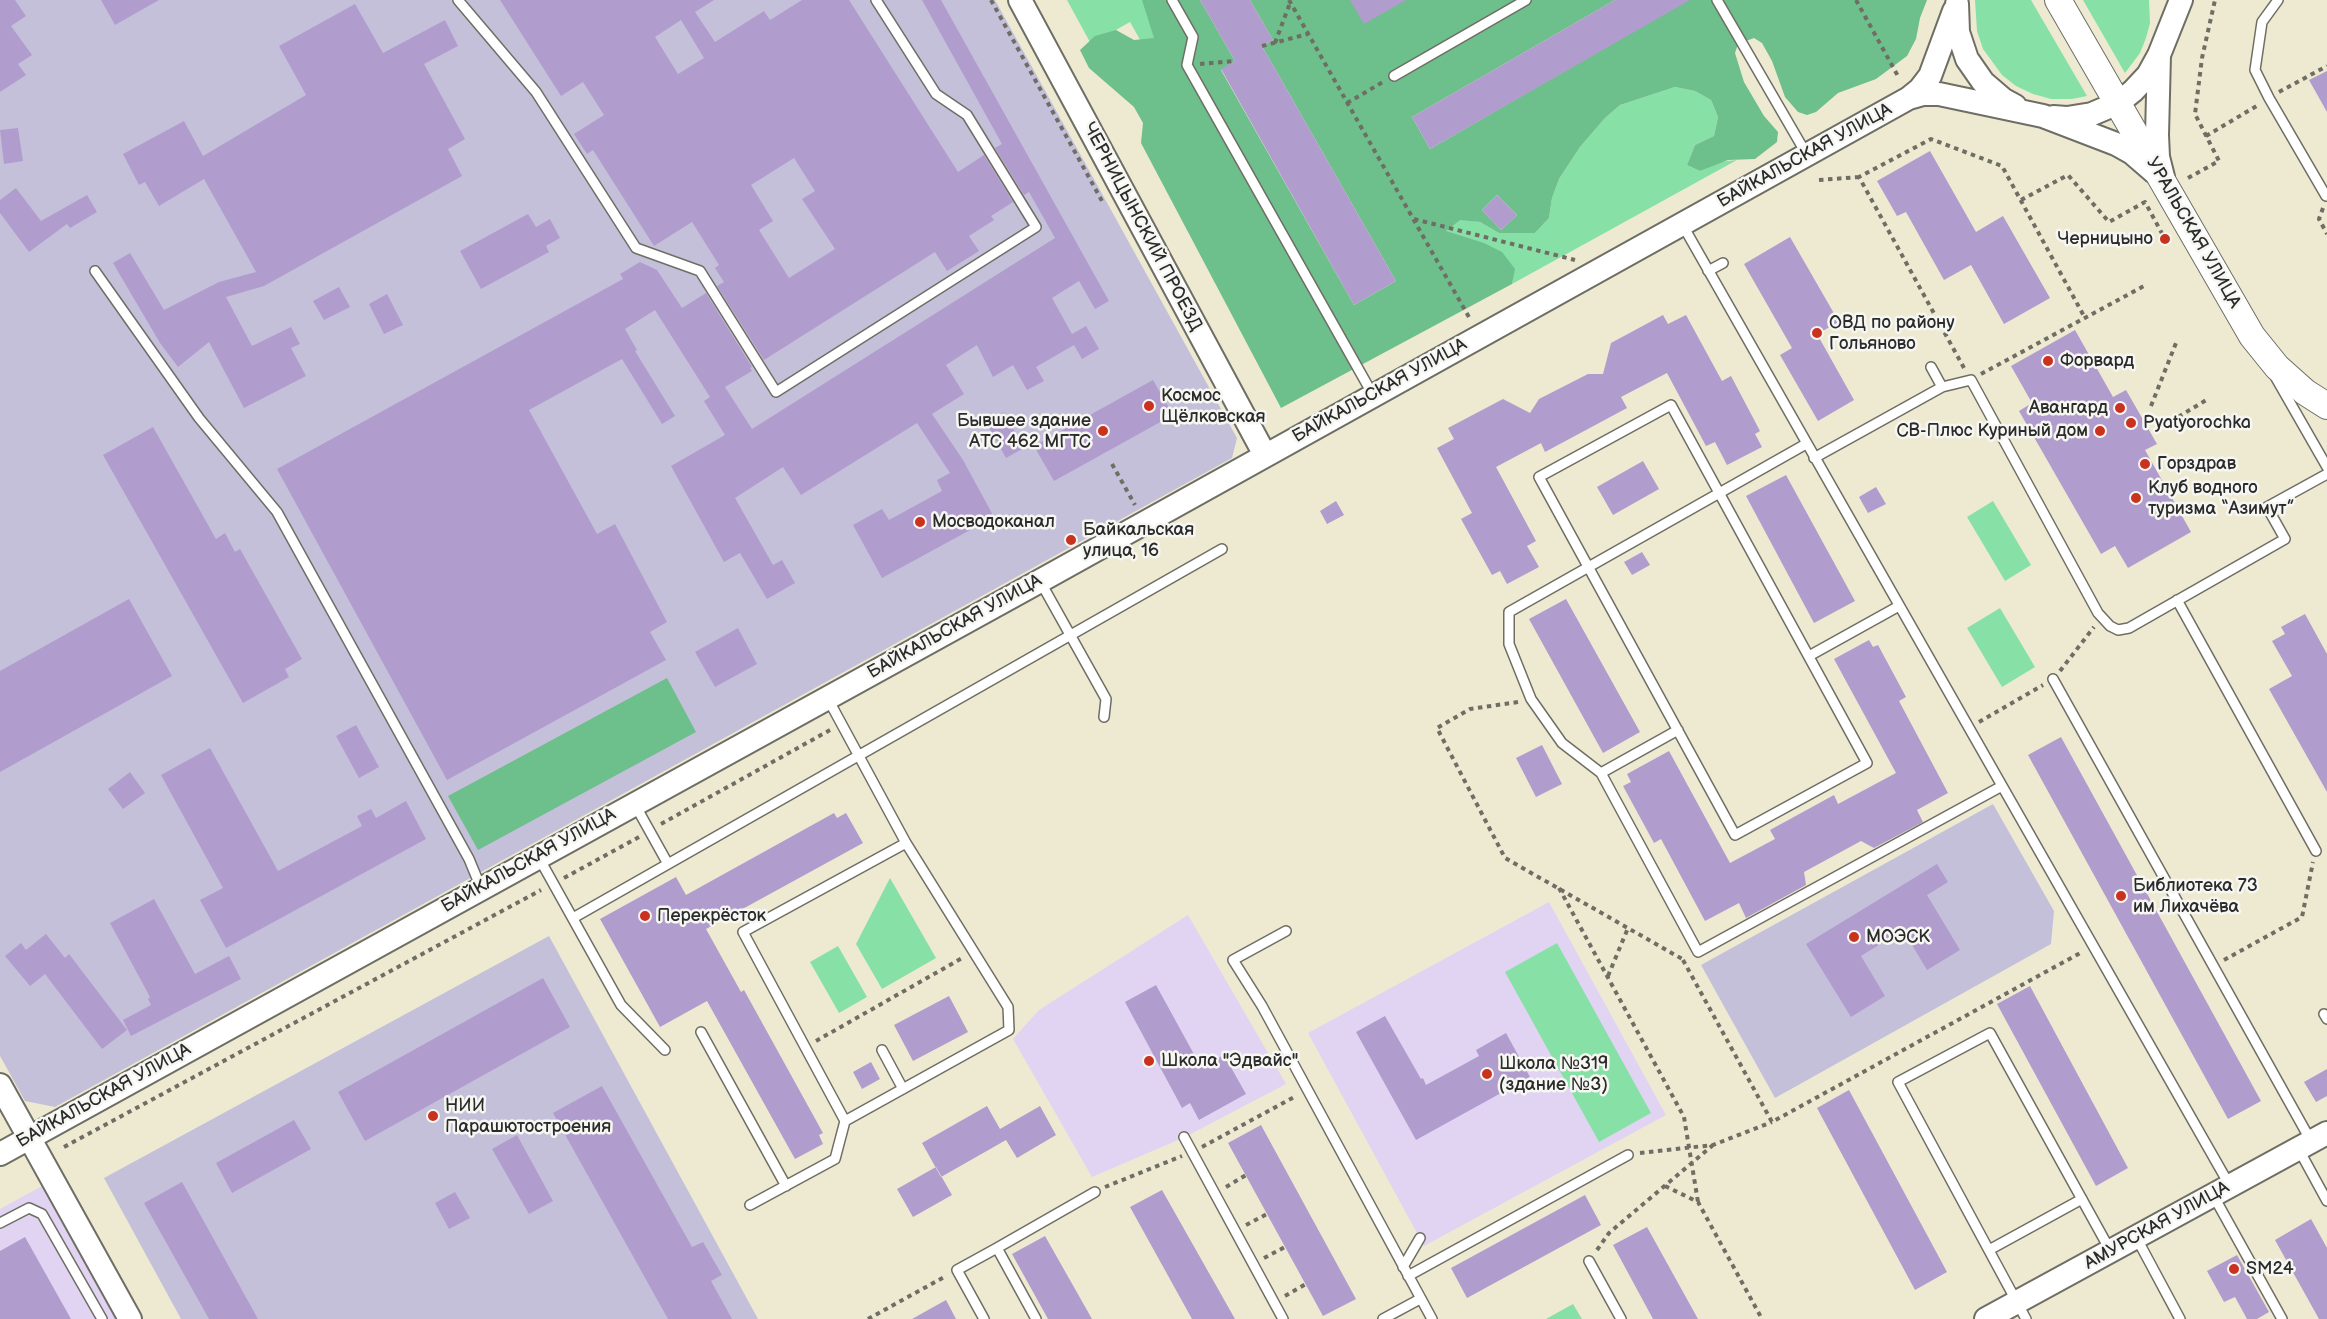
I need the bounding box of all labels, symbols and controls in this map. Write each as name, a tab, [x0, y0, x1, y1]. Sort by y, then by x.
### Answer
street label: БАЙКАЛЬСКАЯ УЛИЦА	[1714, 99, 1896, 213]
street label: ЧЕРНИЦЫНСКИЙ ПРОЕЗД	[1078, 119, 1206, 335]
street label: УРАЛЬСКАЯ УЛИЦА	[2141, 154, 2245, 312]
place label: Черницыно	[2057, 228, 2153, 250]
marker: Черницыно	[2158, 232, 2172, 246]
place label: ОВД по району Гольяново	[1829, 312, 1955, 354]
marker: ОВД по району Гольяново	[1810, 326, 1824, 340]
street label: БАЙКАЛЬСКАЯ УЛИЦА	[1289, 334, 1471, 448]
place label: Форвард	[2060, 350, 2134, 372]
marker: Форвард	[2041, 354, 2055, 368]
place label: Космос Щёлковская	[1161, 385, 1266, 428]
place label: Авангард	[2029, 397, 2108, 419]
marker: Космос Щёлковская	[1142, 399, 1156, 413]
marker: Авангард	[2113, 401, 2127, 415]
place label: Бывшее здание АТС 462 МГТС	[957, 410, 1091, 452]
place label: Pyatyorochka	[2143, 412, 2251, 434]
marker: Pyatyorochka	[2124, 416, 2138, 430]
place label: СВ-Плюс Куриный дом	[1896, 420, 2088, 442]
marker: Бывшее здание АТС 462 МГТС	[1096, 424, 1110, 438]
marker: СВ-Плюс Куриный дом	[2093, 424, 2107, 438]
place label: Горздрав	[2157, 453, 2236, 475]
marker: Горздрав	[2138, 457, 2152, 471]
place label: Клуб водного туризма “Азимут”	[2148, 477, 2294, 520]
marker: Клуб водного туризма “Азимут”	[2129, 491, 2143, 505]
place label: Мосводоканал	[932, 511, 1055, 533]
marker: Мосводоканал	[913, 515, 927, 529]
place label: Байкальская улица, 16	[1083, 519, 1194, 562]
marker: Байкальская улица, 16	[1064, 533, 1078, 547]
street label: БАЙКАЛЬСКАЯ УЛИЦА	[864, 570, 1046, 684]
street label: БАЙКАЛЬСКАЯ УЛИЦА	[438, 804, 620, 918]
place label: Библиотека 73 им Лихачёва	[2133, 875, 2258, 918]
marker: Библиотека 73 им Лихачёва	[2114, 889, 2128, 903]
place label: Перекрёсток	[657, 905, 766, 927]
marker: Перекрёсток	[638, 909, 652, 923]
place label: МОЭСК	[1866, 926, 1930, 948]
marker: МОЭСК	[1847, 930, 1861, 944]
street label: БАЙКАЛЬСКАЯ УЛИЦА	[13, 1039, 195, 1153]
place label: Школа "Эдвайс"	[1161, 1050, 1298, 1072]
place label: Школа №319 (здание №3)	[1499, 1053, 1608, 1096]
marker: Школа "Эдвайс"	[1142, 1054, 1156, 1068]
marker: Школа №319 (здание №3)	[1480, 1067, 1494, 1081]
place label: НИИ Парашютостроения	[445, 1095, 611, 1138]
marker: НИИ Парашютостроения	[426, 1109, 440, 1123]
street label: АМУРСКАЯ УЛИЦА	[2081, 1177, 2233, 1275]
place label: SM24	[2246, 1258, 2294, 1280]
marker: SM24	[2227, 1262, 2241, 1276]

